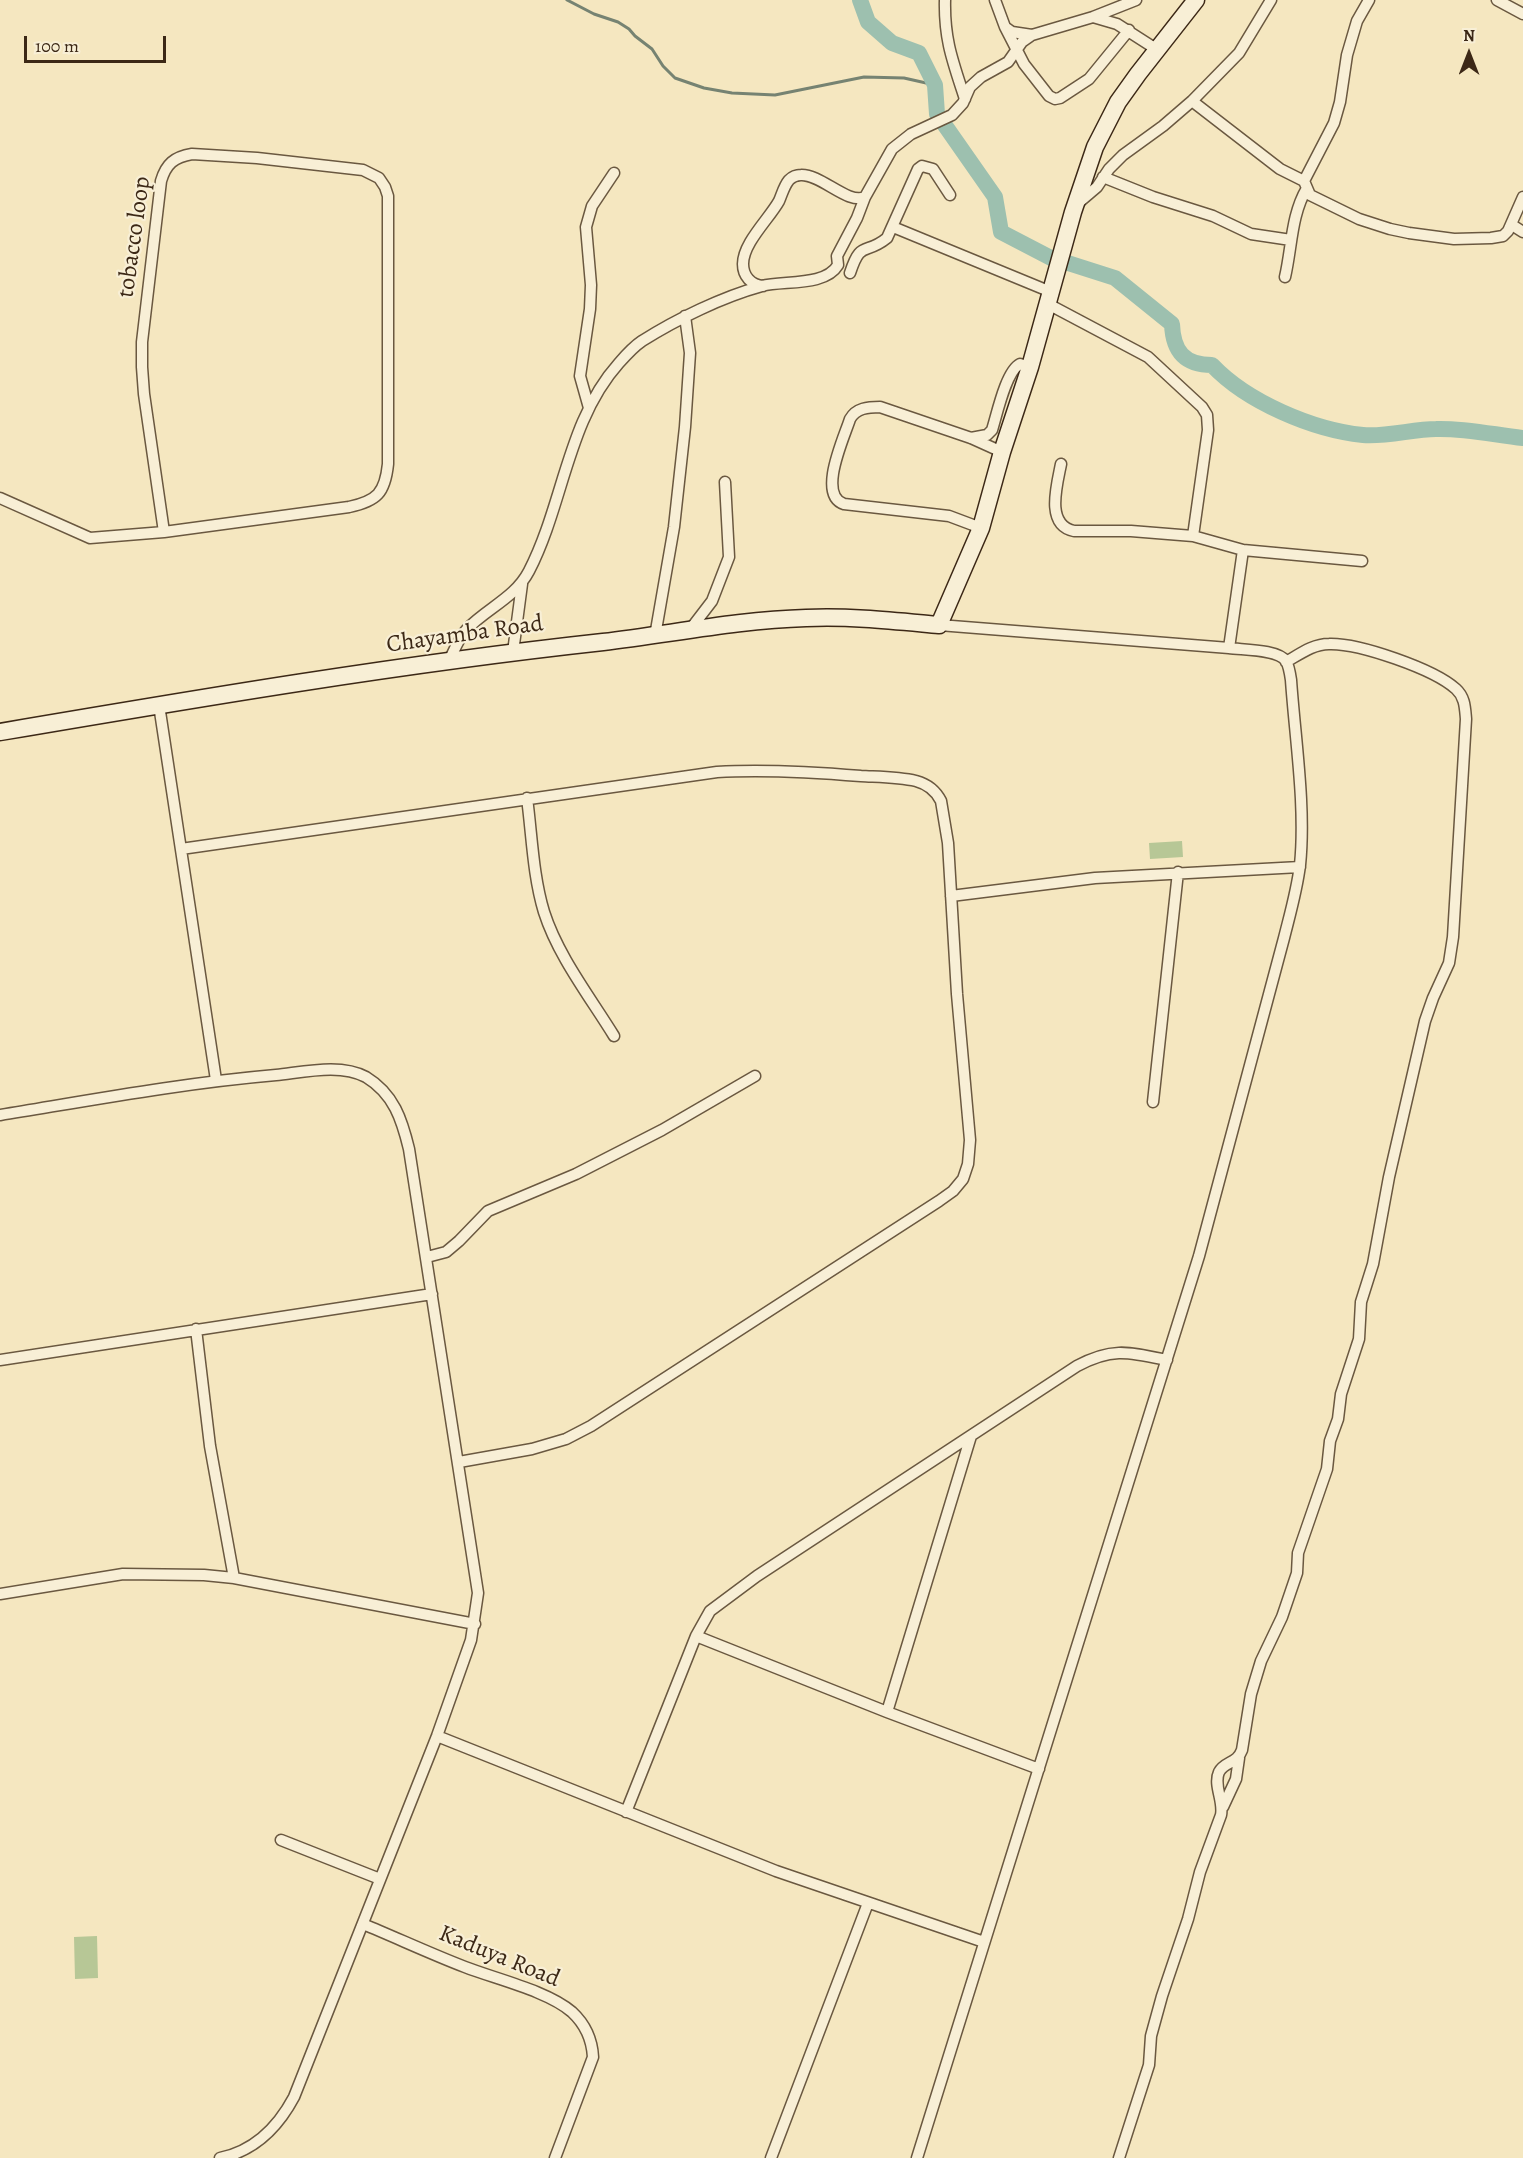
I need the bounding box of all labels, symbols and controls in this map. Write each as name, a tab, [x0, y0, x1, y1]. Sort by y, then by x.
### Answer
scale bar	[27, 24, 170, 62]
north arrow	[1439, 24, 1499, 84]
text: N	[1463, 25, 1475, 47]
text: 100 m	[35, 34, 79, 58]
street label: tobacco loop	[112, 175, 158, 299]
street label: Chayamba Road	[385, 610, 545, 660]
street label: Kaduya Road	[434, 1920, 564, 1994]

